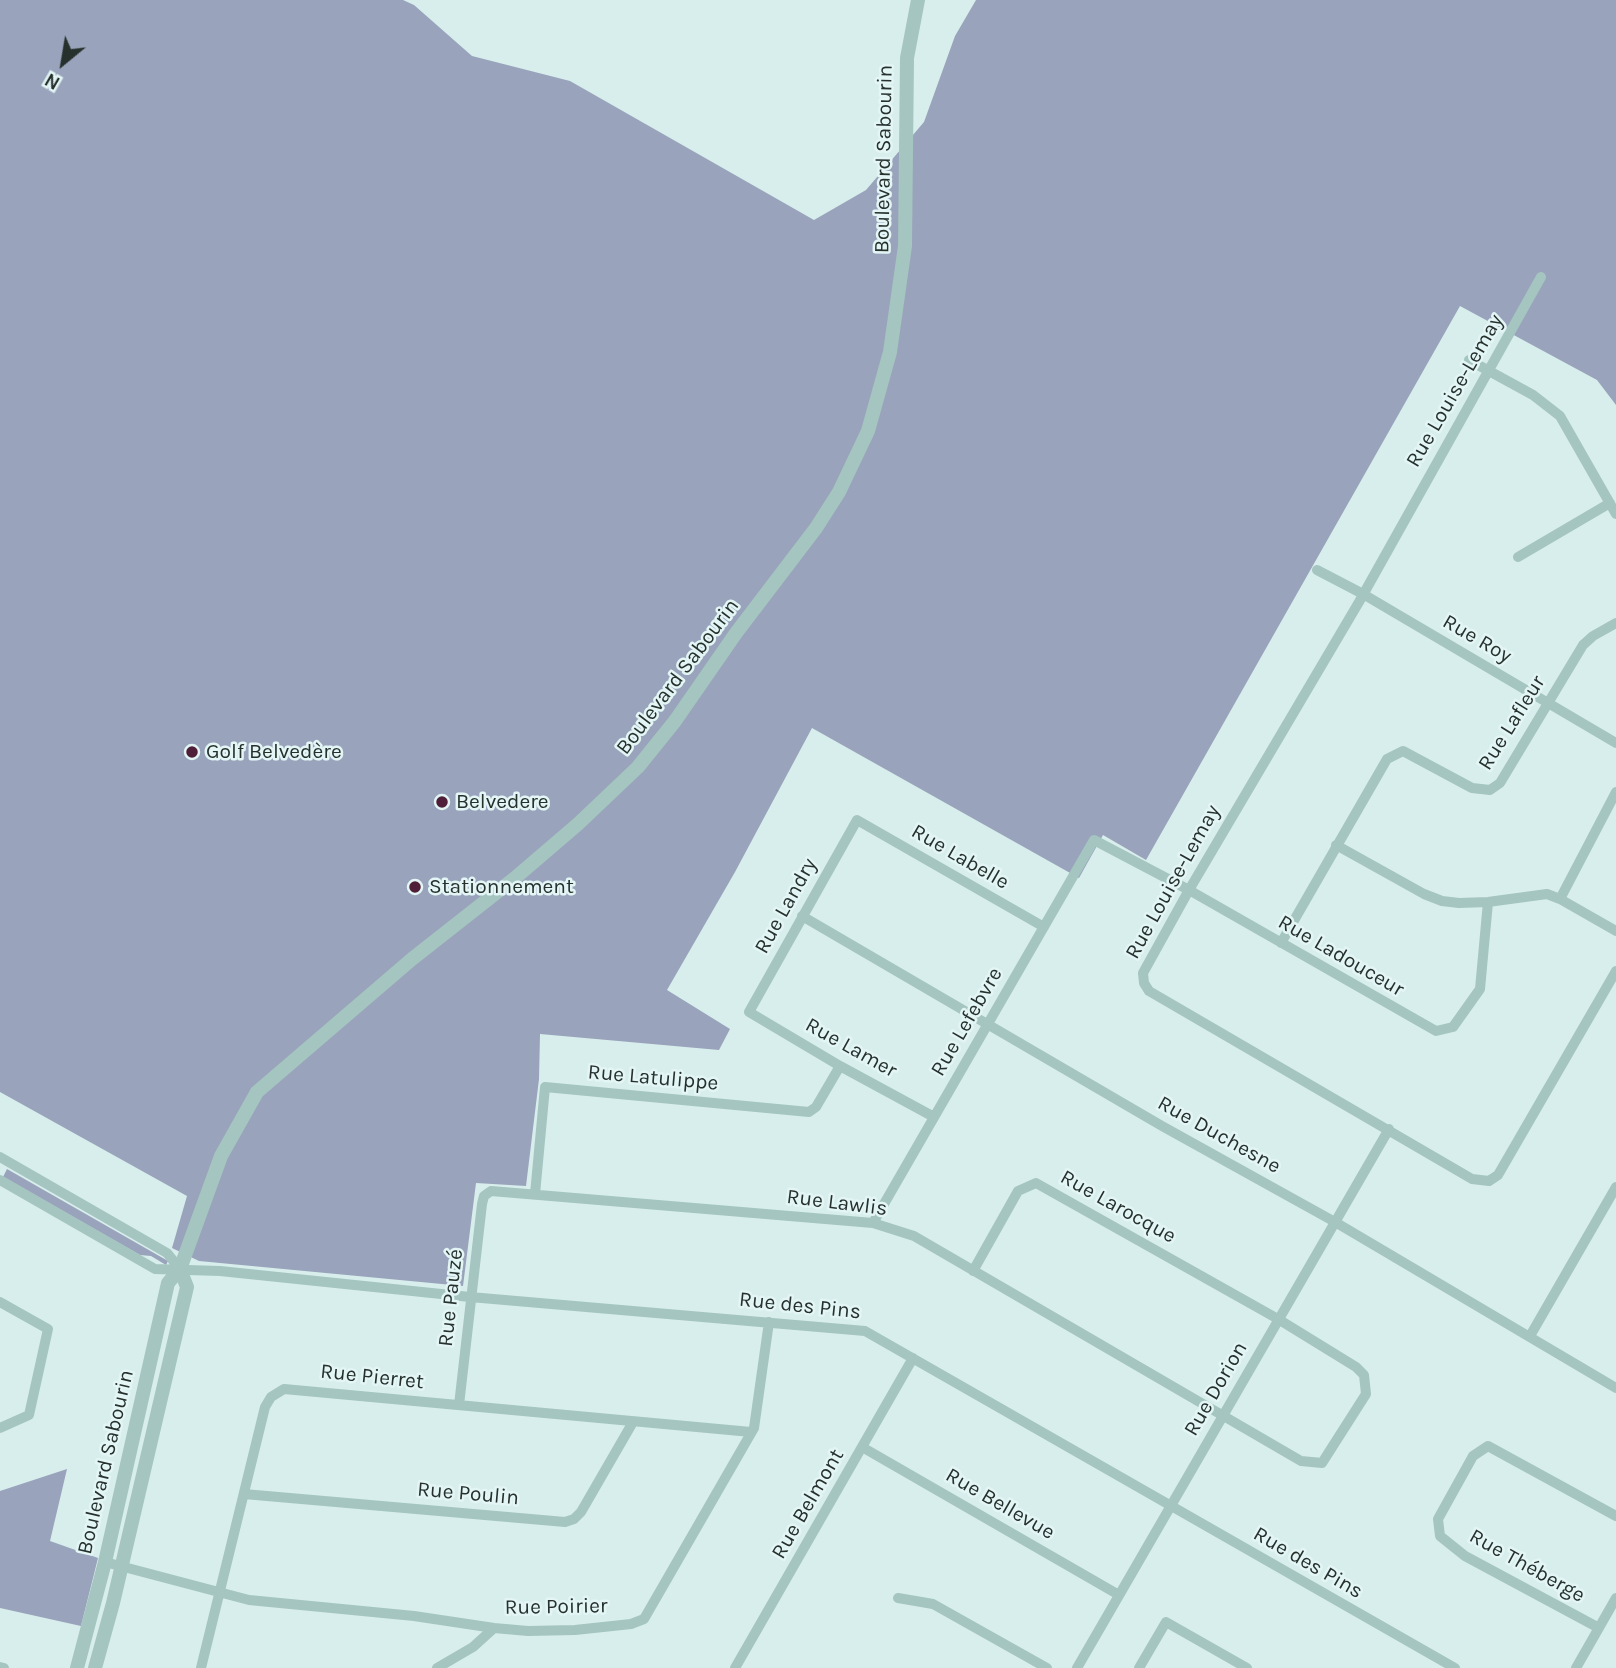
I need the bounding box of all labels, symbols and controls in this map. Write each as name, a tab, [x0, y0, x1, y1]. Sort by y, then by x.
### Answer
north arrow	[28, 28, 98, 98]
street label: Boulevard Sabourin	[870, 65, 898, 253]
text: N	[41, 68, 64, 94]
street label: Rue Louise-Lemay	[1401, 310, 1509, 472]
street label: Boulevard Sabourin	[611, 594, 745, 760]
street label: Rue Roy	[1438, 609, 1516, 669]
street label: Rue Lafleur	[1473, 671, 1551, 775]
place label: Golf Belvedère	[206, 739, 342, 765]
marker: Golf Belvedère	[184, 744, 200, 760]
place label: Belvedere	[456, 789, 549, 815]
marker: Belvedere	[434, 794, 450, 810]
street label: Rue Louise-Lemay	[1120, 801, 1226, 963]
street label: Rue Labelle	[907, 819, 1013, 895]
street label: Rue Landry	[749, 854, 823, 958]
place label: Stationnement	[429, 874, 574, 900]
marker: Stationnement	[407, 879, 423, 895]
street label: Rue Ladouceur	[1274, 910, 1408, 1002]
street label: Rue Lefebvre	[926, 963, 1008, 1081]
street label: Rue Lamer	[801, 1013, 901, 1083]
street label: Rue Latulippe	[587, 1060, 719, 1096]
street label: Rue Duchesne	[1153, 1091, 1285, 1179]
street label: Rue Larocque	[1056, 1165, 1180, 1249]
street label: Rue Lawlis	[785, 1184, 889, 1222]
street label: Rue Pauzé	[433, 1248, 469, 1348]
street label: Rue des Pins	[738, 1287, 862, 1325]
street label: Rue Dorion	[1179, 1337, 1253, 1441]
street label: Rue Pierret	[319, 1359, 425, 1395]
street label: Boulevard Sabourin	[73, 1367, 139, 1557]
street label: Rue Belmont	[766, 1445, 850, 1563]
street label: Rue Bellevue	[941, 1463, 1059, 1545]
street label: Rue Poulin	[416, 1477, 520, 1511]
street label: Rue des Pins	[1249, 1522, 1367, 1604]
street label: Rue Théberge	[1465, 1524, 1589, 1608]
street label: Rue Poirier	[504, 1594, 608, 1620]

